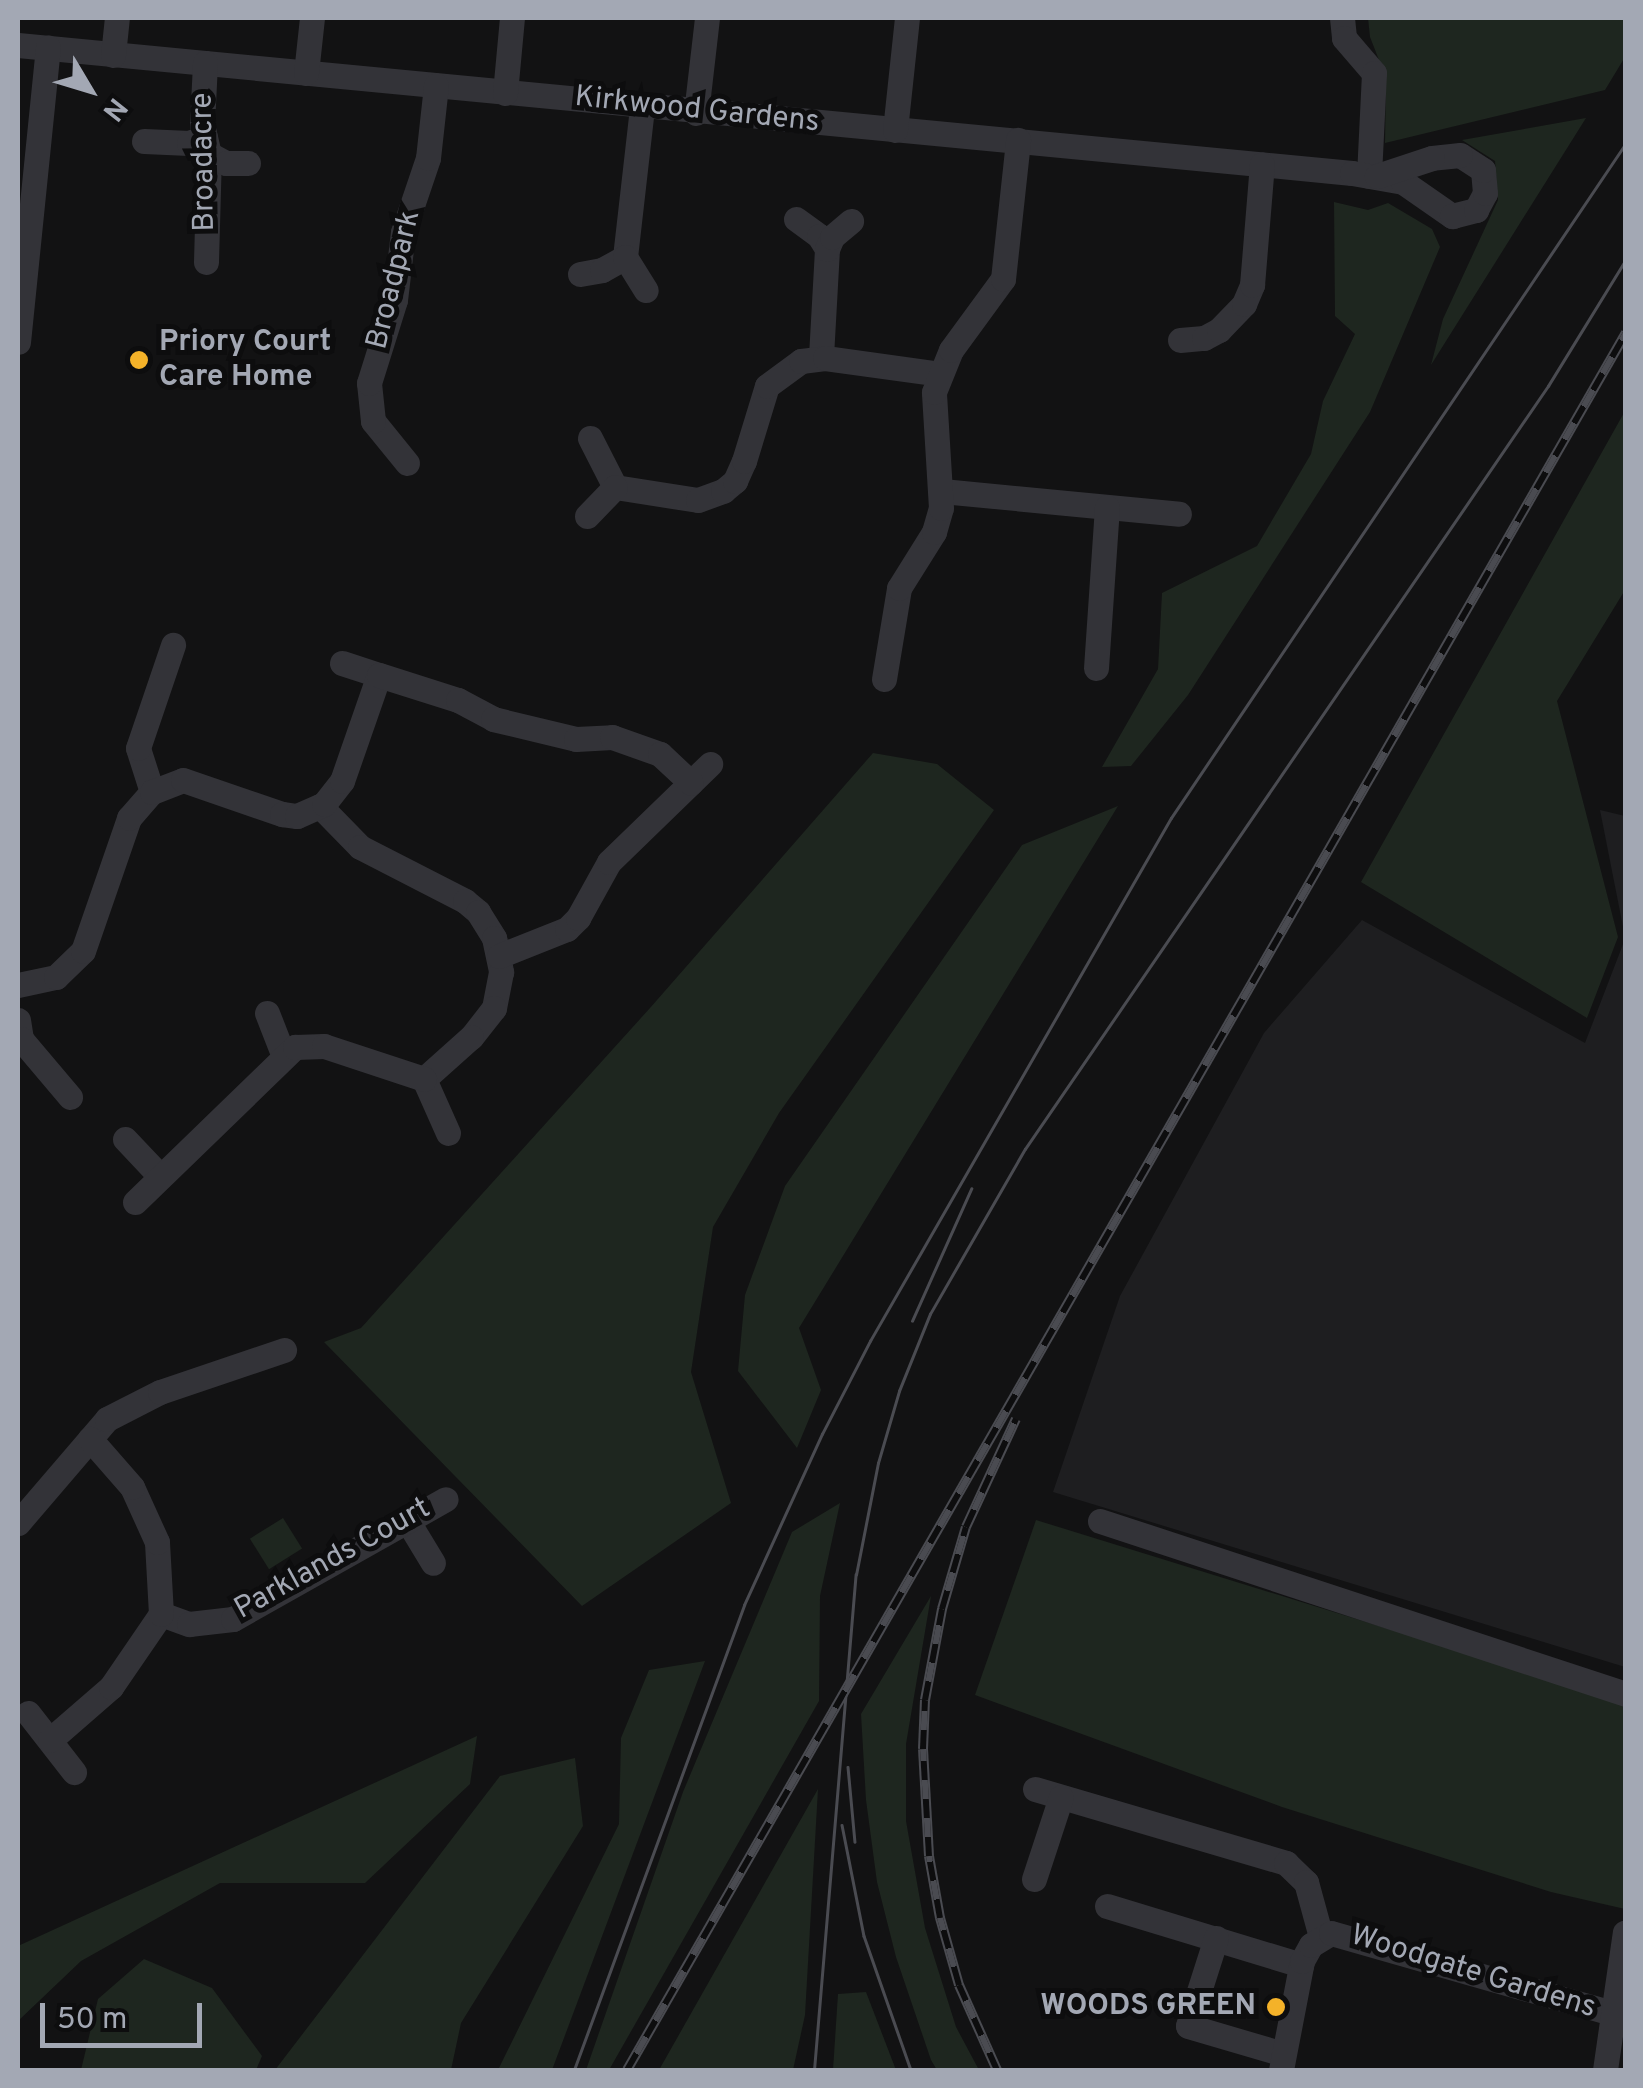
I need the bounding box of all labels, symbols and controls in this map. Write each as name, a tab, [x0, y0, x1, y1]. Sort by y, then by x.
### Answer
north arrow	[40, 40, 140, 140]
street label: Kirkwood Gardens	[573, 80, 821, 142]
text: N	[93, 89, 134, 127]
street label: Broadacre	[186, 92, 224, 232]
street label: Broadpark	[360, 207, 430, 353]
place label: Priory Court Care Home	[159, 325, 331, 396]
marker: Priory Court Care Home	[128, 349, 150, 371]
street label: Parklands Court	[229, 1491, 437, 1629]
street label: Woodgate Gardens	[1346, 1919, 1600, 2027]
scale bar	[45, 1983, 208, 2045]
place label: WOODS GREEN	[1040, 1989, 1256, 2025]
marker: WOODS GREEN	[1265, 1996, 1287, 2018]
text: 50 m	[57, 2002, 127, 2039]

